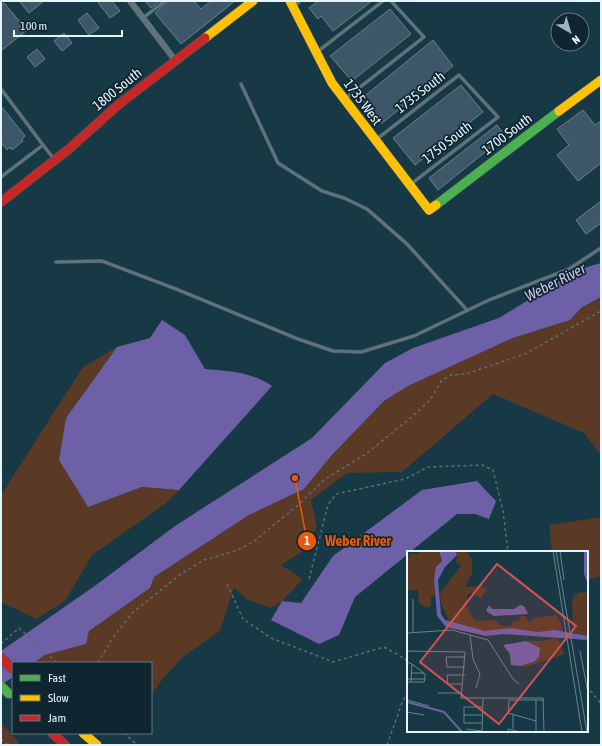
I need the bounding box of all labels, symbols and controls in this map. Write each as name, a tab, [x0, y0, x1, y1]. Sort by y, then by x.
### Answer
scale bar	[14, 12, 122, 38]
north arrow	[550, 12, 590, 52]
text: 100 m	[20, 19, 47, 33]
text: N	[570, 33, 582, 47]
street label: 1800 South	[89, 64, 145, 114]
street label: 1735 South	[392, 68, 448, 116]
street label: 1735 West	[341, 76, 385, 128]
street label: 1700 South	[479, 110, 535, 158]
street label: 1750 South	[419, 118, 475, 166]
water label: Weber River	[522, 259, 589, 305]
callout: Weber River	[297, 527, 399, 554]
text: Weber River	[324, 532, 391, 549]
text: 1	[304, 534, 310, 548]
inset map	[407, 551, 588, 732]
legend	[12, 662, 152, 734]
text: Fast	[48, 671, 66, 685]
text: Slow	[48, 691, 69, 705]
text: Jam	[48, 711, 66, 725]

